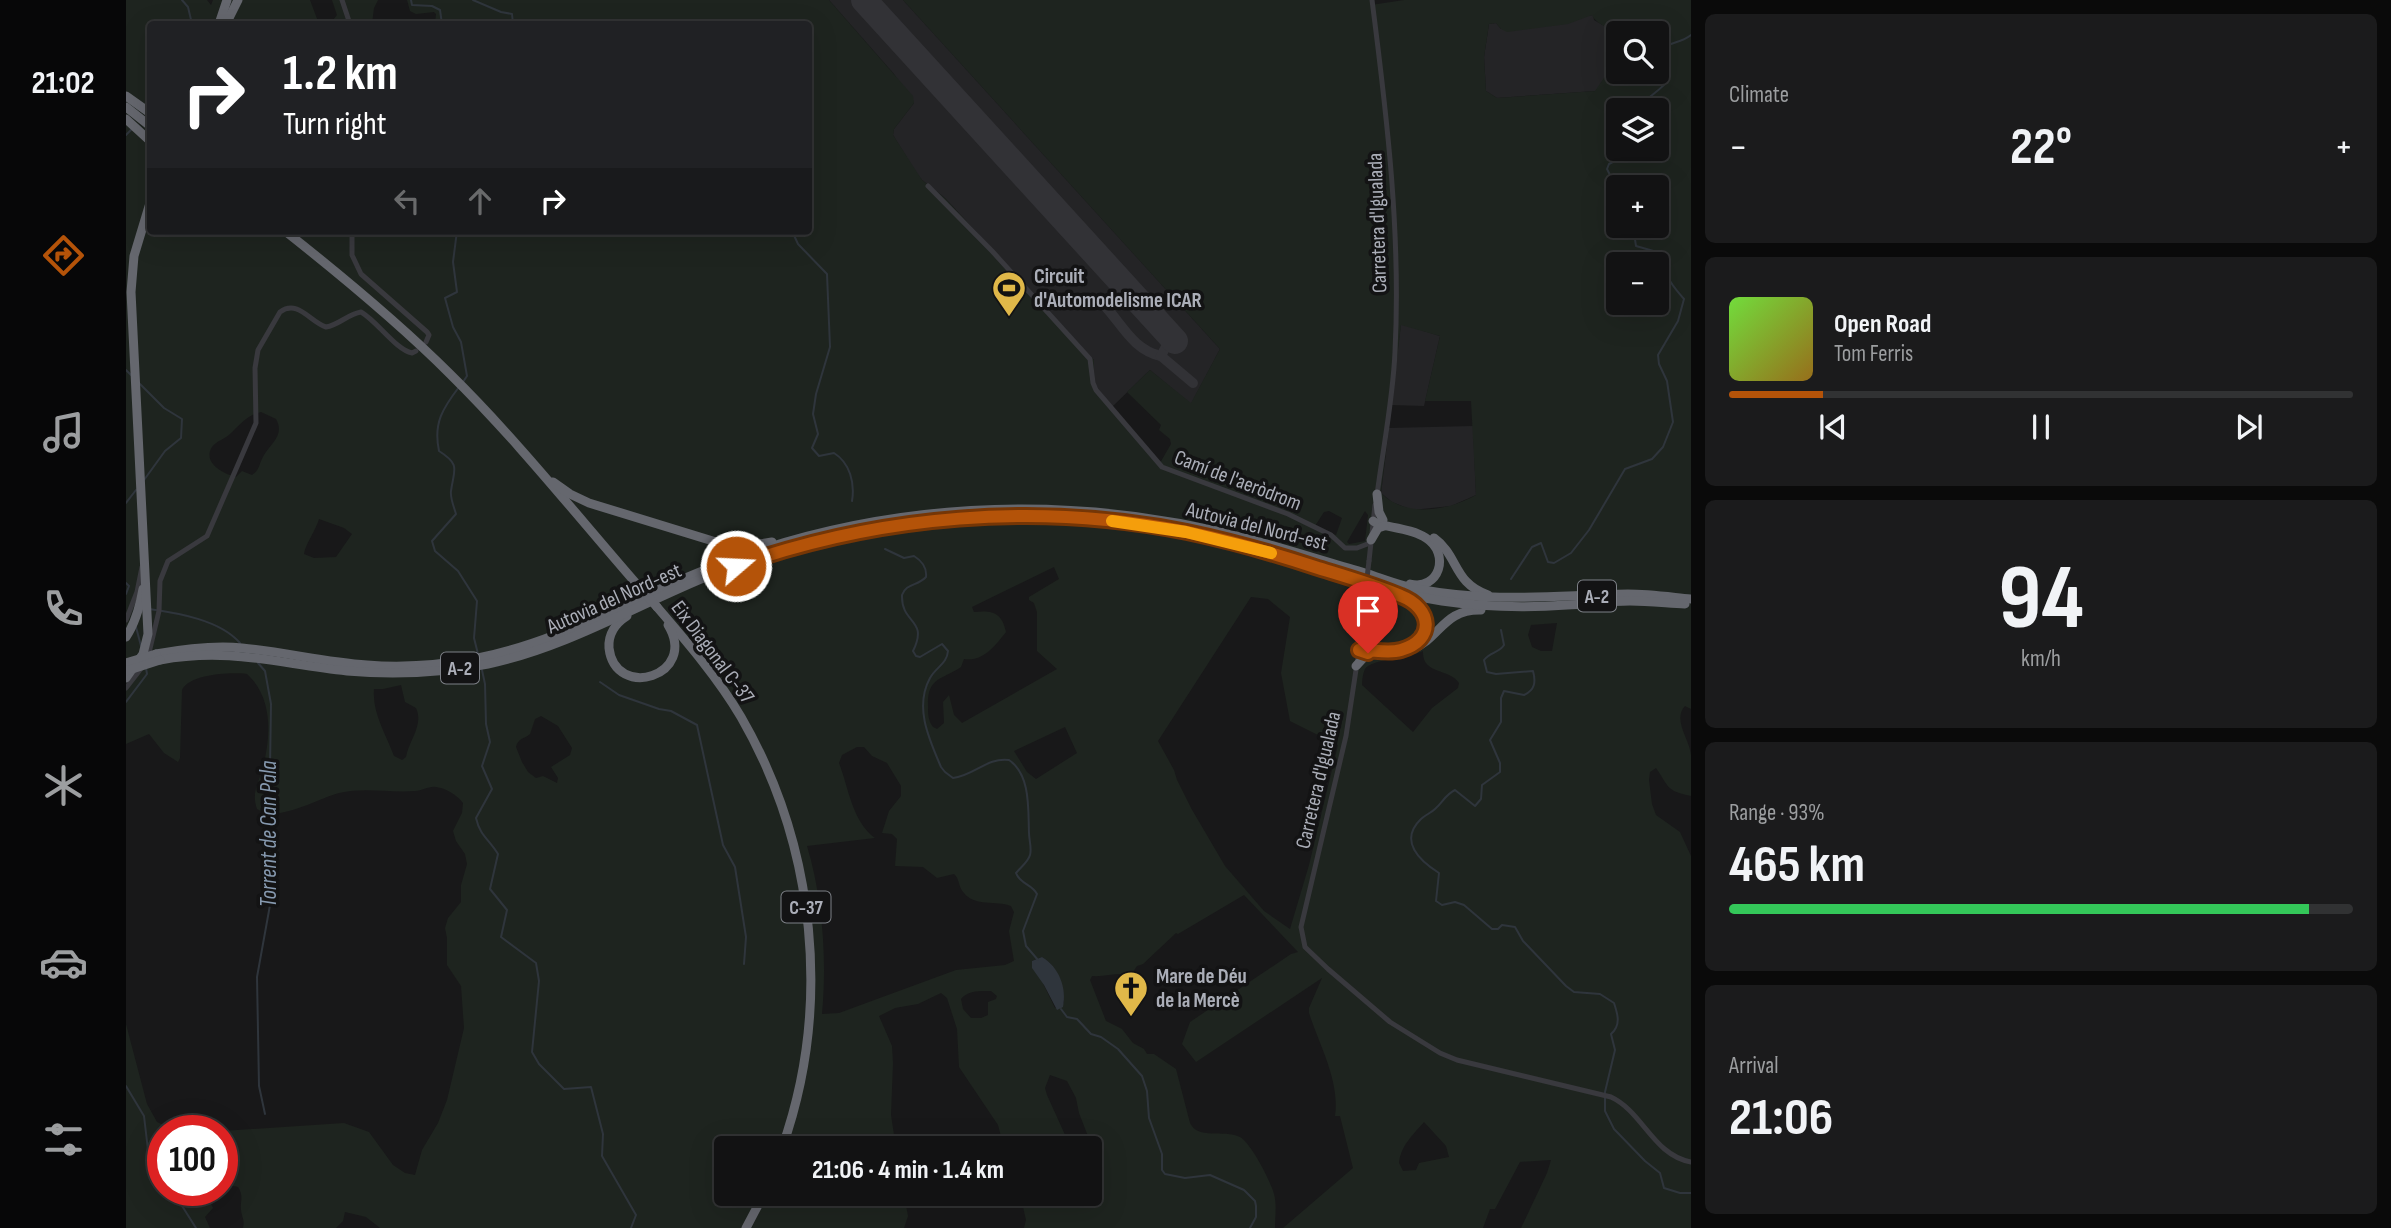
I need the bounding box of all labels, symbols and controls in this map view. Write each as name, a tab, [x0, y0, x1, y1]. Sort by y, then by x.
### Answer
map controls	[1606, 21, 1669, 315]
button: search	[1606, 21, 1669, 84]
text: 1.2 km	[283, 45, 398, 104]
icon: right	[168, 49, 259, 140]
text: 21:02	[31, 64, 95, 103]
text: Climate	[1729, 81, 1789, 109]
button: layers	[1606, 98, 1669, 161]
text: Turn right	[283, 105, 387, 144]
text: 22°	[2010, 116, 2072, 179]
text: −	[1729, 125, 1748, 170]
text: +	[2334, 125, 2353, 170]
street label: Carretera d'Igualada	[1363, 152, 1392, 293]
button: +	[1606, 175, 1669, 238]
icon: left	[388, 182, 426, 220]
icon: ahead	[461, 182, 499, 220]
icon: right	[534, 182, 572, 220]
icon: directions	[39, 231, 88, 280]
button: −	[1606, 252, 1669, 315]
place label: Circuit d'Automodelisme ICAR	[1034, 264, 1202, 313]
sports icon: Circuit d'Automodelisme ICAR	[990, 269, 1028, 318]
text: Open Road	[1834, 309, 1931, 340]
text: Tom Ferris	[1834, 340, 1913, 368]
icon: music	[39, 408, 88, 457]
icon: previous	[1814, 408, 1852, 446]
icon: pause	[2022, 408, 2060, 446]
icon: next	[2230, 408, 2268, 446]
street label: Camí de l'aeròdrom	[1171, 445, 1305, 516]
street label: Autovia del Nord-est	[1183, 497, 1330, 556]
position arrow	[699, 529, 773, 603]
text: 94	[1998, 545, 2084, 654]
street label: Autovia del Nord-est	[542, 558, 685, 640]
road number: A-2	[1578, 580, 1616, 611]
pin	[1338, 581, 1398, 653]
icon: phone	[39, 584, 88, 633]
icon: arrive	[1349, 592, 1387, 630]
street label: Eix Diagonal C-37	[666, 596, 760, 709]
text: km/h	[2021, 645, 2061, 673]
road number: A-2	[441, 652, 479, 684]
street label: Carretera d'Igualada	[1291, 709, 1346, 851]
water label: Torrent de Can Pala	[255, 760, 283, 907]
icon: climate	[39, 761, 88, 810]
text: Range · 93%	[1729, 799, 1825, 827]
text: 465 km	[1729, 834, 1865, 897]
road number: C-37	[782, 892, 830, 923]
icon: car	[39, 938, 88, 987]
place label: Mare de Déu de la Mercè	[1156, 964, 1247, 1013]
church icon: Mare de Déu de la Mercè	[1112, 969, 1150, 1018]
text: Arrival	[1729, 1052, 1778, 1080]
text: 21:06	[1729, 1087, 1833, 1150]
icon: filters	[39, 1115, 88, 1164]
speed limit sign: 100	[147, 1115, 238, 1206]
text: 21:06 · 4 min · 1.4 km	[812, 1155, 1004, 1186]

